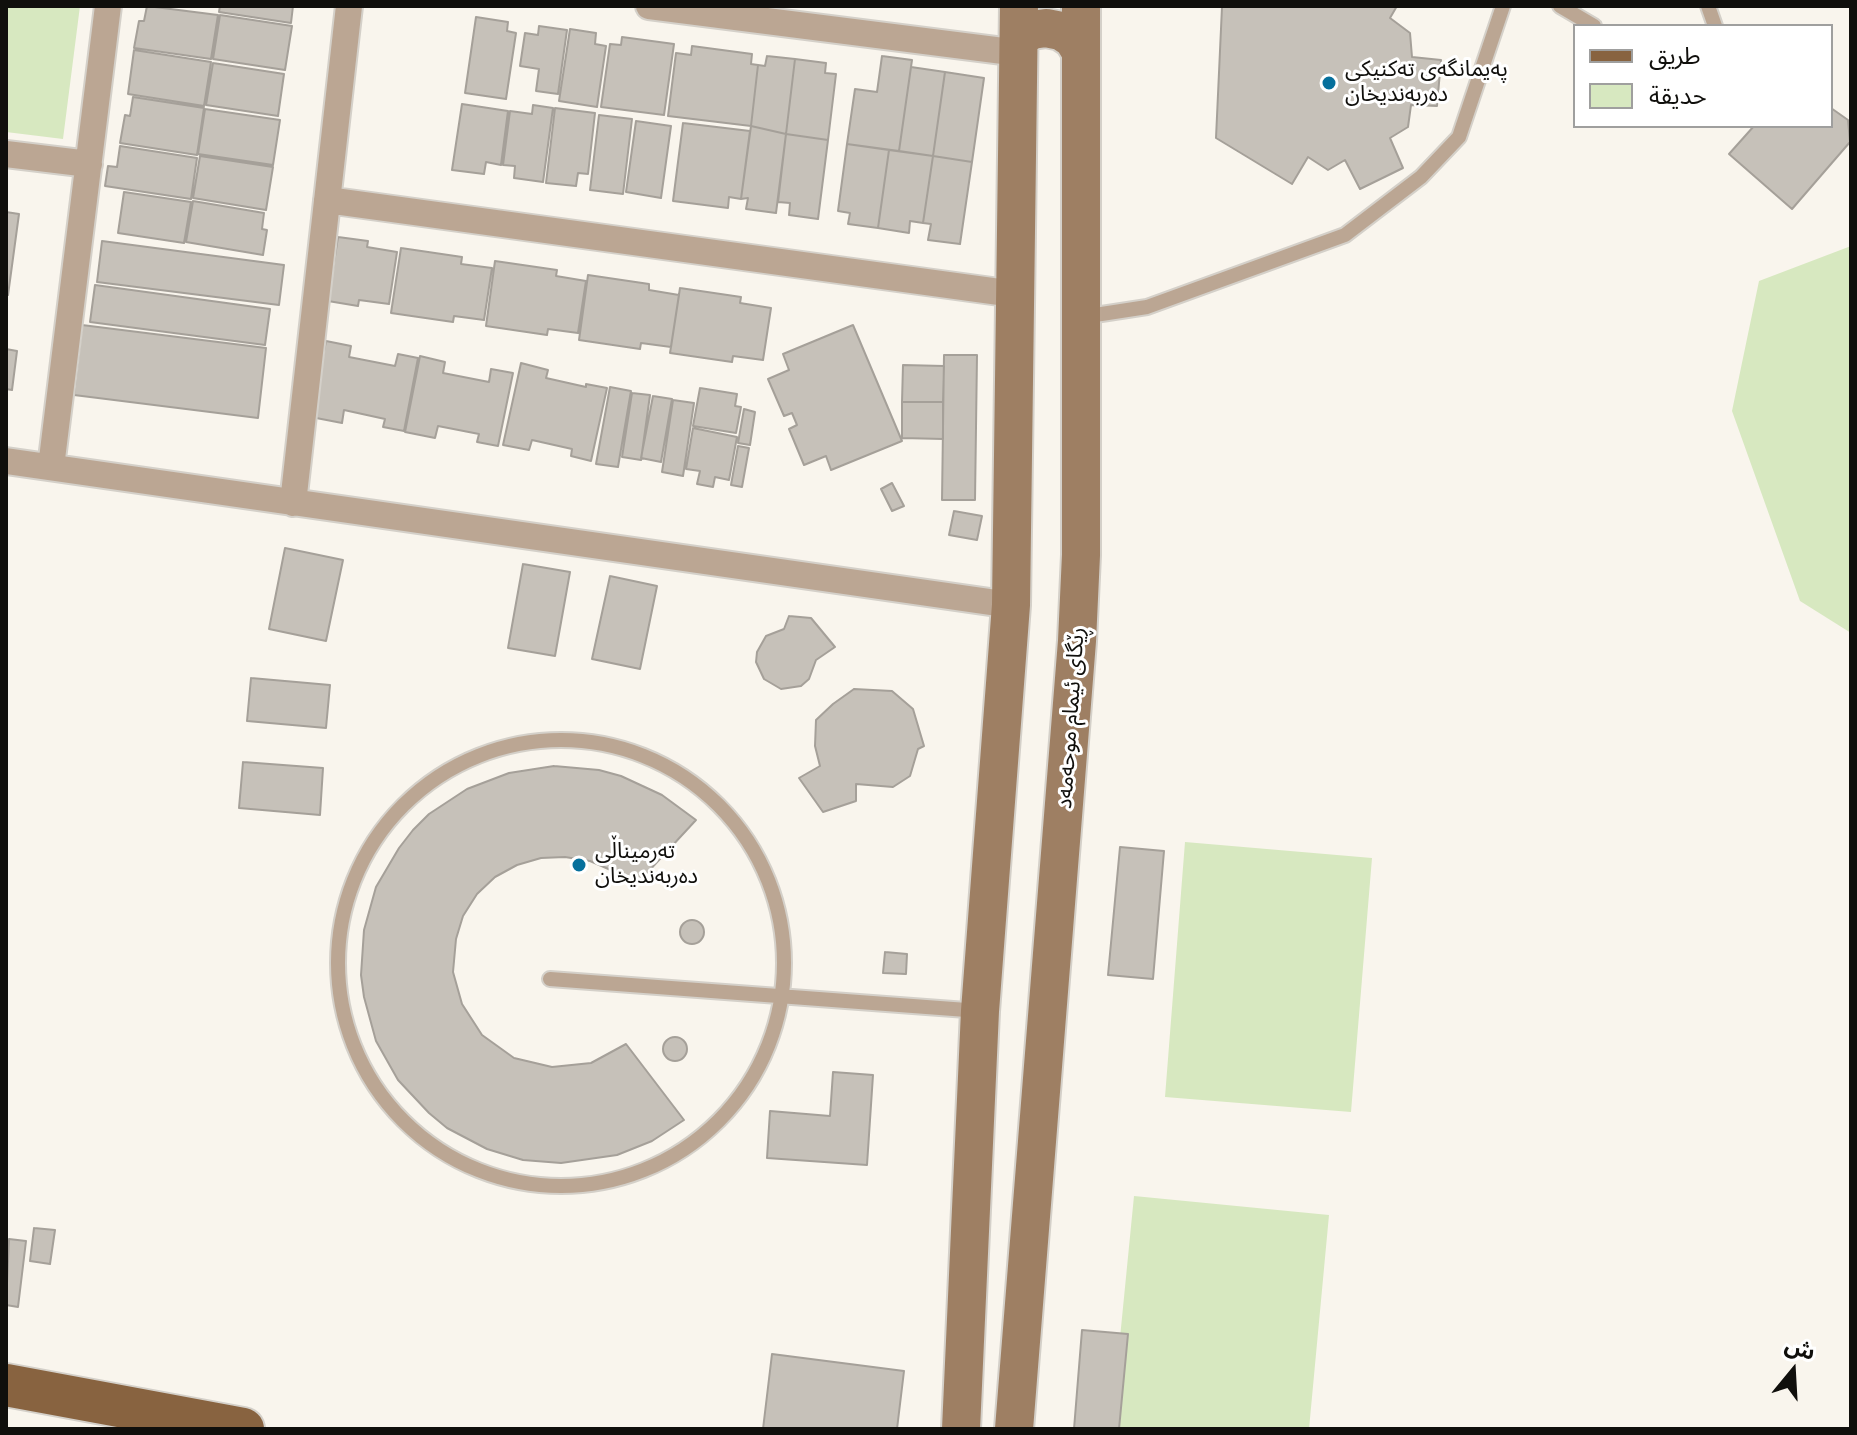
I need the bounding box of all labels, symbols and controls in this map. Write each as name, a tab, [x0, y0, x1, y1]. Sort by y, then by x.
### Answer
legend	[1573, 24, 1833, 128]
text: طريق	[1649, 40, 1701, 71]
place label: په‌یمانگه‌ى ته‌كنیكى ده‌ربه‌ندیخان	[1345, 57, 1508, 108]
marker: په‌یمانگه‌ى ته‌كنیكى ده‌ربه‌ندیخان	[1320, 74, 1338, 92]
text: حديقة	[1649, 80, 1707, 111]
street label: ڕێگای ئیمام موحەمەد	[1051, 626, 1091, 810]
place label: تەرمیناڵی دەربەندیخان	[595, 839, 698, 890]
marker: تەرمیناڵی دەربەندیخان	[570, 856, 588, 874]
text: ش	[1782, 1330, 1819, 1366]
north arrow	[1753, 1331, 1833, 1411]

